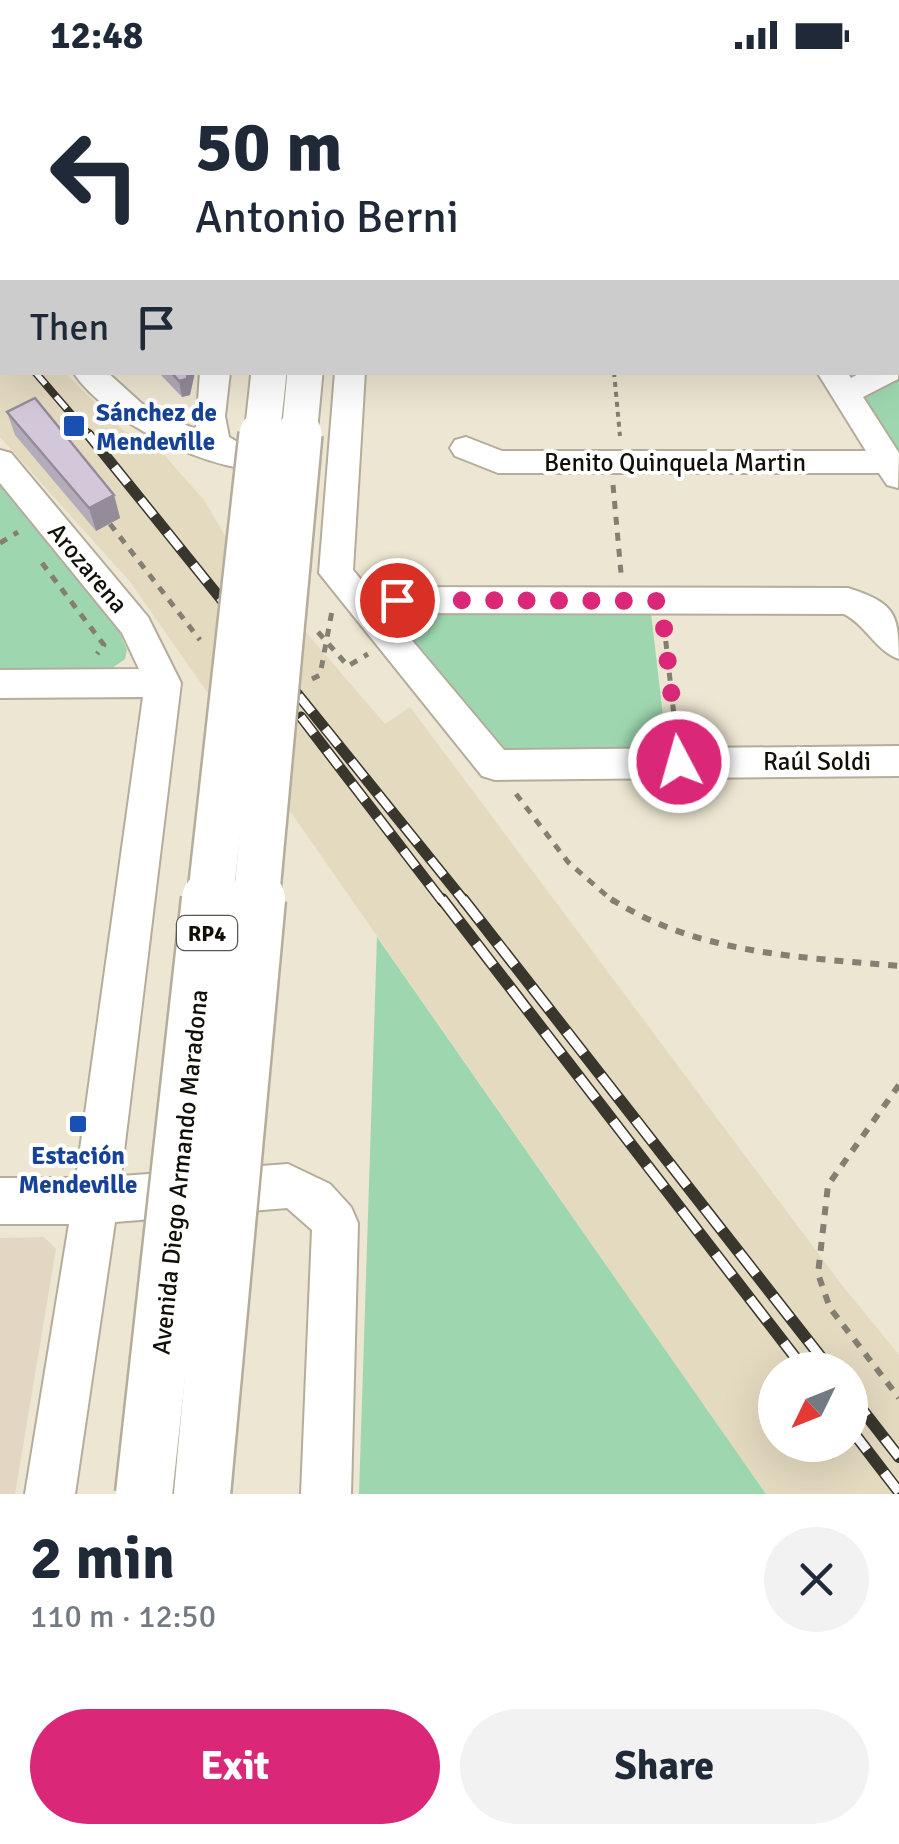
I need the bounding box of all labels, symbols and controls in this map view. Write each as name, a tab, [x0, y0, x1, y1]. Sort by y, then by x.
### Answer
text: 12:48	[50, 12, 143, 59]
text: 50 m	[195, 104, 343, 190]
icon: left	[30, 110, 160, 240]
text: Antonio Berni	[195, 190, 459, 245]
icon: arrive	[129, 300, 184, 355]
text: Then	[30, 304, 109, 351]
place label: Sánchez de Mendeville	[96, 397, 217, 457]
marker: Sánchez de Mendeville	[61, 413, 87, 439]
street label: Benito Quinquela Martin	[544, 447, 806, 478]
street label: Arozarena	[41, 517, 135, 619]
pin	[355, 558, 440, 643]
icon: arrive	[370, 573, 425, 628]
position arrow	[627, 710, 731, 814]
street label: Raúl Soldi	[763, 746, 871, 777]
road number: RP4	[177, 916, 237, 950]
street label: Avenida Diego Armando Maradona	[145, 988, 215, 1356]
marker: Estación Mendeville	[67, 1113, 89, 1135]
place label: Estación Mendeville	[18, 1140, 138, 1200]
north arrow	[758, 1352, 868, 1462]
map controls	[758, 1352, 868, 1462]
text: 2 min	[30, 1522, 175, 1596]
button: close	[764, 1527, 869, 1632]
text: 110 m · 12:50	[30, 1597, 216, 1636]
button: Exit	[30, 1709, 440, 1824]
button: Share	[460, 1709, 869, 1824]

